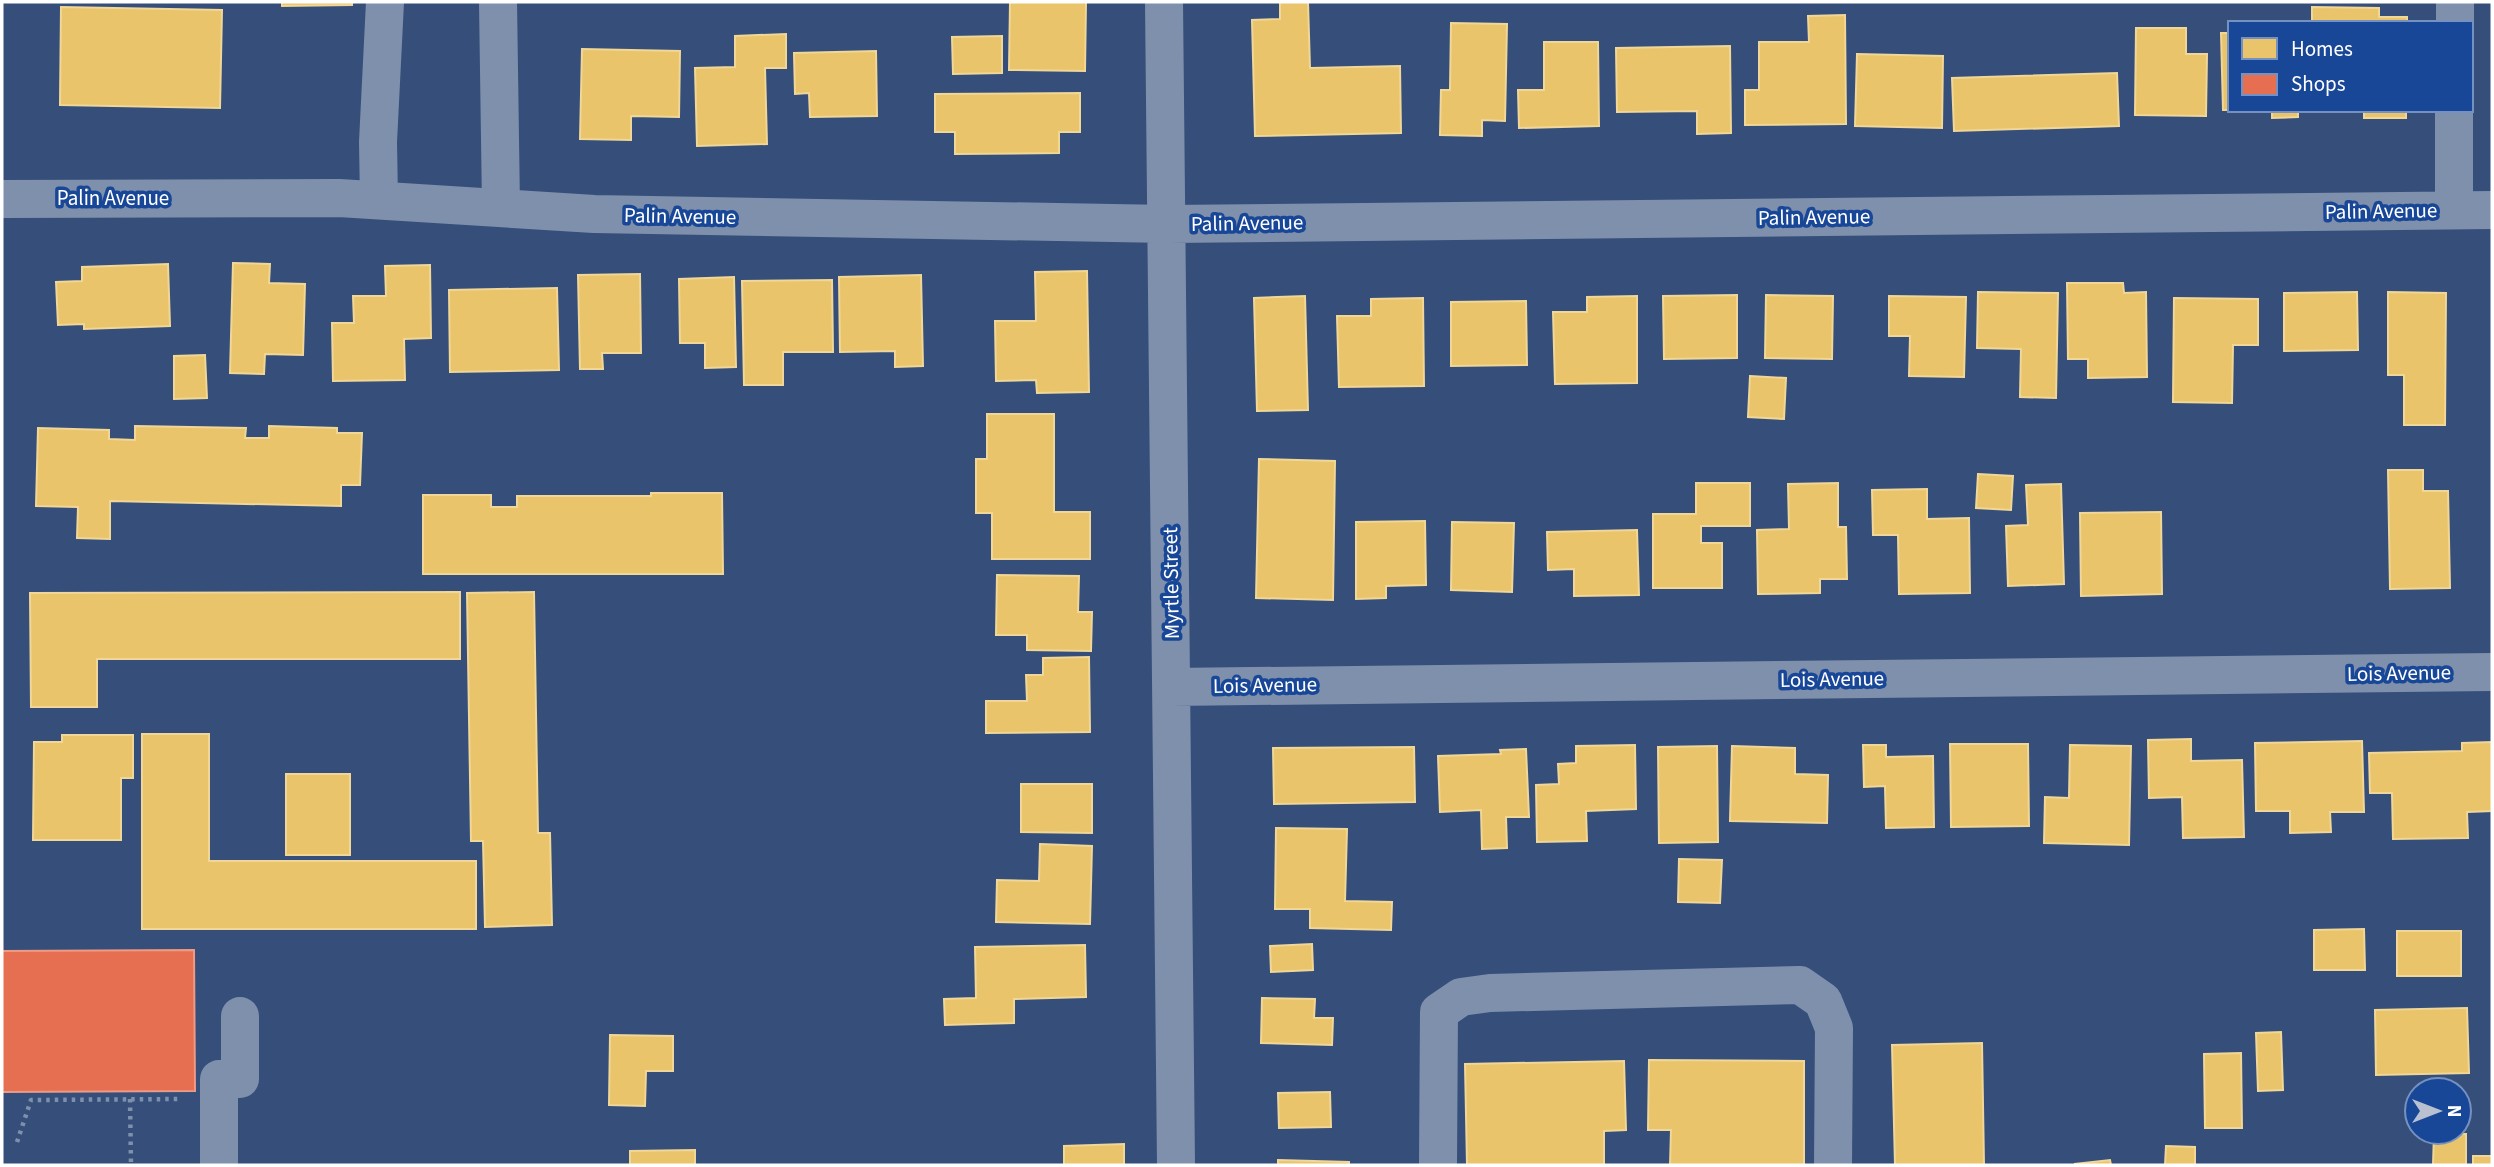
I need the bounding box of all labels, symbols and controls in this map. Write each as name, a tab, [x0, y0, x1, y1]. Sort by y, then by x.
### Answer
legend	[2228, 21, 2473, 112]
text: Homes	[2291, 34, 2353, 64]
text: Shops	[2291, 69, 2346, 99]
street label: Palin Avenue	[57, 183, 169, 213]
street label: Palin Avenue	[2324, 195, 2438, 227]
street label: Palin Avenue	[623, 200, 737, 232]
street label: Palin Avenue	[1757, 201, 1871, 233]
street label: Palin Avenue	[1190, 207, 1304, 239]
street label: Myrtle Street	[1155, 527, 1187, 639]
street label: Lois Avenue	[2347, 657, 2451, 689]
street label: Lois Avenue	[1780, 663, 1884, 695]
street label: Lois Avenue	[1213, 669, 1317, 701]
north arrow	[2403, 1076, 2473, 1146]
text: N	[2440, 1105, 2467, 1117]

